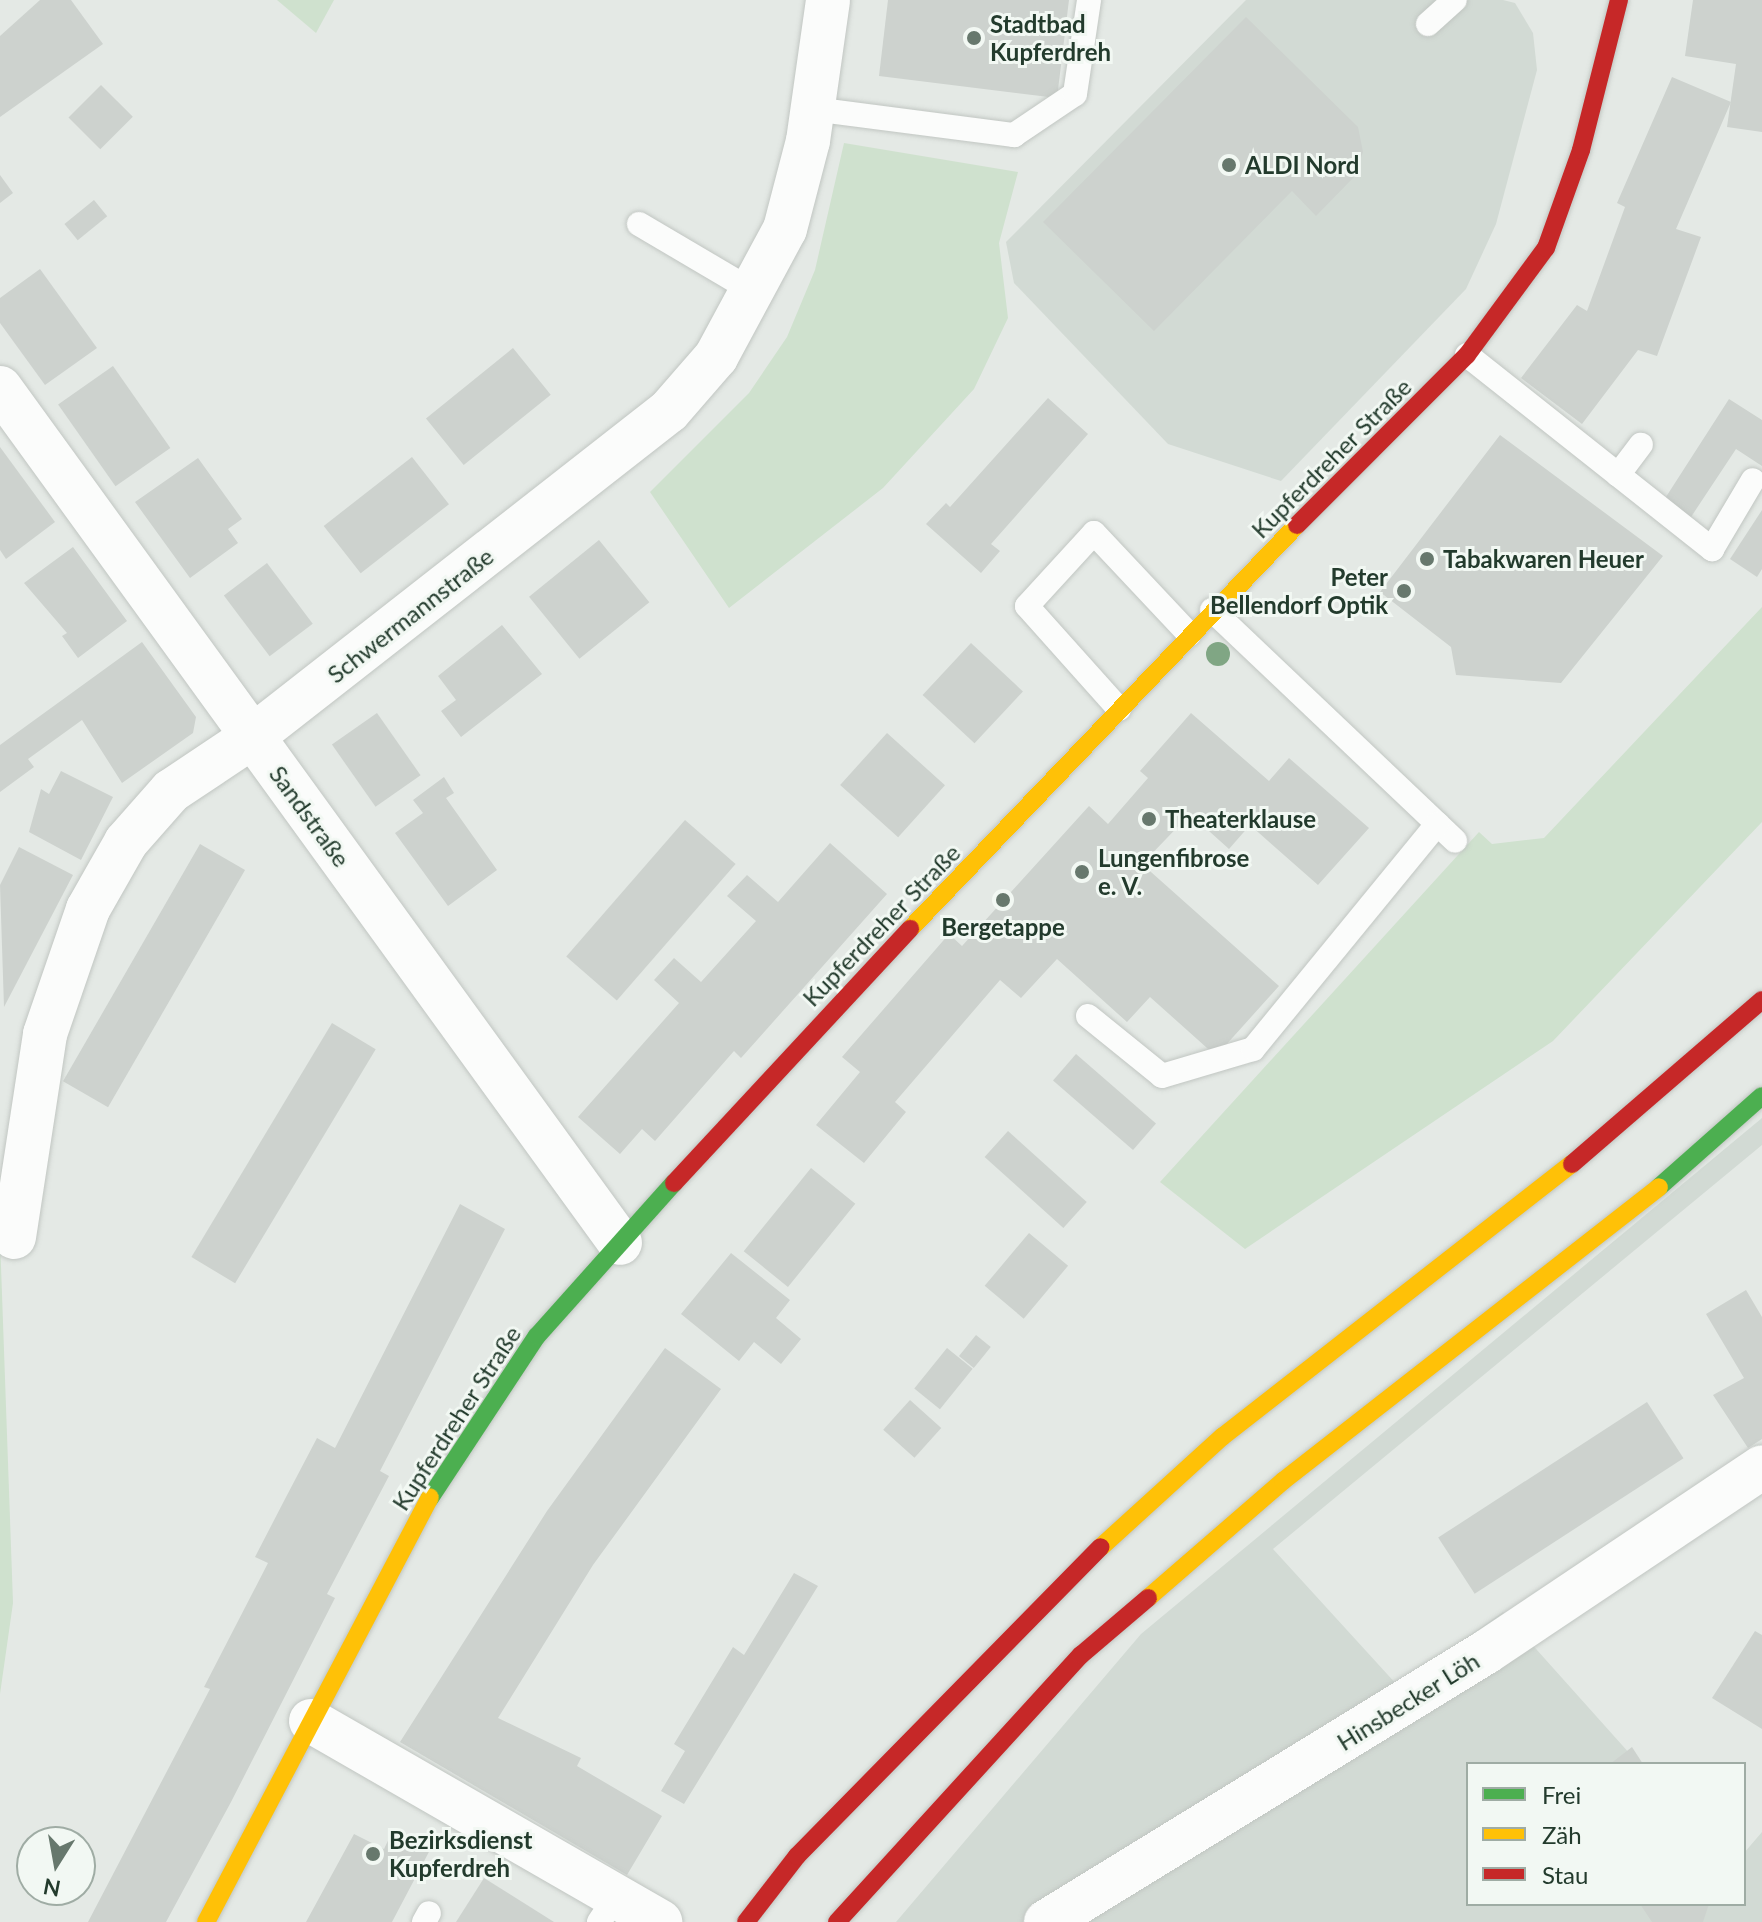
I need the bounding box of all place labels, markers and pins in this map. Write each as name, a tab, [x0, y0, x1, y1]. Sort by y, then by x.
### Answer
place label: Stadtbad Kupferdreh	[990, 10, 1111, 66]
marker: Stadtbad Kupferdreh	[965, 29, 983, 47]
place label: ALDI Nord	[1245, 151, 1359, 179]
marker: ALDI Nord	[1220, 156, 1238, 174]
place label: Tabakwaren Heuer	[1443, 545, 1644, 573]
marker: Tabakwaren Heuer	[1418, 550, 1436, 568]
place label: Peter Bellendorf Optik	[1210, 563, 1388, 619]
marker: Peter Bellendorf Optik	[1395, 582, 1413, 600]
place label: Theaterklause	[1165, 805, 1316, 833]
marker: Theaterklause	[1140, 810, 1158, 828]
place label: Lungenfibrose e. V.	[1098, 844, 1249, 900]
marker: Lungenfibrose e. V.	[1073, 863, 1091, 881]
marker: Bergetappe	[994, 891, 1012, 909]
place label: Bergetappe	[941, 913, 1065, 941]
place label: Bezirksdienst Kupferdreh	[389, 1826, 532, 1882]
marker: Bezirksdienst Kupferdreh	[364, 1845, 382, 1863]

